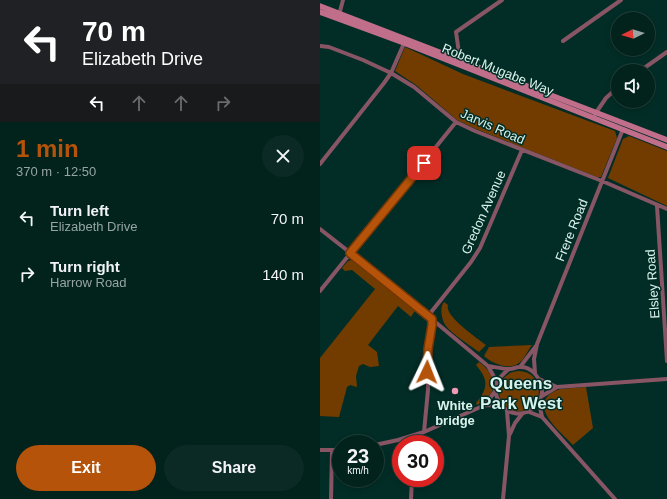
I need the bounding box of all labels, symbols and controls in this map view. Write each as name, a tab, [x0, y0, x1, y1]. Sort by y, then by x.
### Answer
north arrow	[611, 12, 655, 56]
map controls	[611, 12, 655, 108]
icon: left	[16, 16, 68, 68]
text: 70 m	[82, 16, 146, 47]
street label: Robert Mugabe Way	[440, 40, 556, 99]
text: Elizabeth Drive	[82, 49, 203, 69]
button: sound	[611, 64, 655, 108]
icon: left	[86, 92, 108, 114]
icon: ahead	[128, 92, 150, 114]
icon: ahead	[170, 92, 192, 114]
icon: right	[212, 92, 234, 114]
street label: Jarvis Road	[458, 106, 527, 147]
text: 1 min	[16, 135, 79, 162]
button: close	[262, 135, 304, 177]
pin	[407, 146, 441, 180]
icon: arrive	[413, 152, 435, 174]
text: 370 m · 12:50	[16, 164, 96, 179]
street label: Gredon Avenue	[458, 168, 509, 256]
street label: Frere Road	[552, 197, 591, 263]
text: Turn left	[50, 202, 109, 219]
icon: left	[16, 207, 38, 229]
text: 70 m	[271, 210, 304, 227]
text: Elizabeth Drive	[50, 219, 137, 234]
street label: Elsley Road	[643, 249, 662, 319]
text: Turn right	[50, 258, 120, 275]
icon: right	[16, 263, 38, 285]
text: 140 m	[262, 266, 304, 283]
text: Harrow Road	[50, 275, 127, 290]
position arrow	[406, 351, 448, 393]
district label: Queens Park West	[480, 374, 562, 413]
marker: White bridge	[450, 386, 460, 396]
place label: White bridge	[435, 398, 475, 428]
speed limit sign: 30	[392, 435, 444, 487]
button: Exit	[16, 445, 156, 491]
button: Share	[164, 445, 304, 491]
text: 23	[347, 445, 369, 467]
text: km/h	[347, 465, 369, 476]

